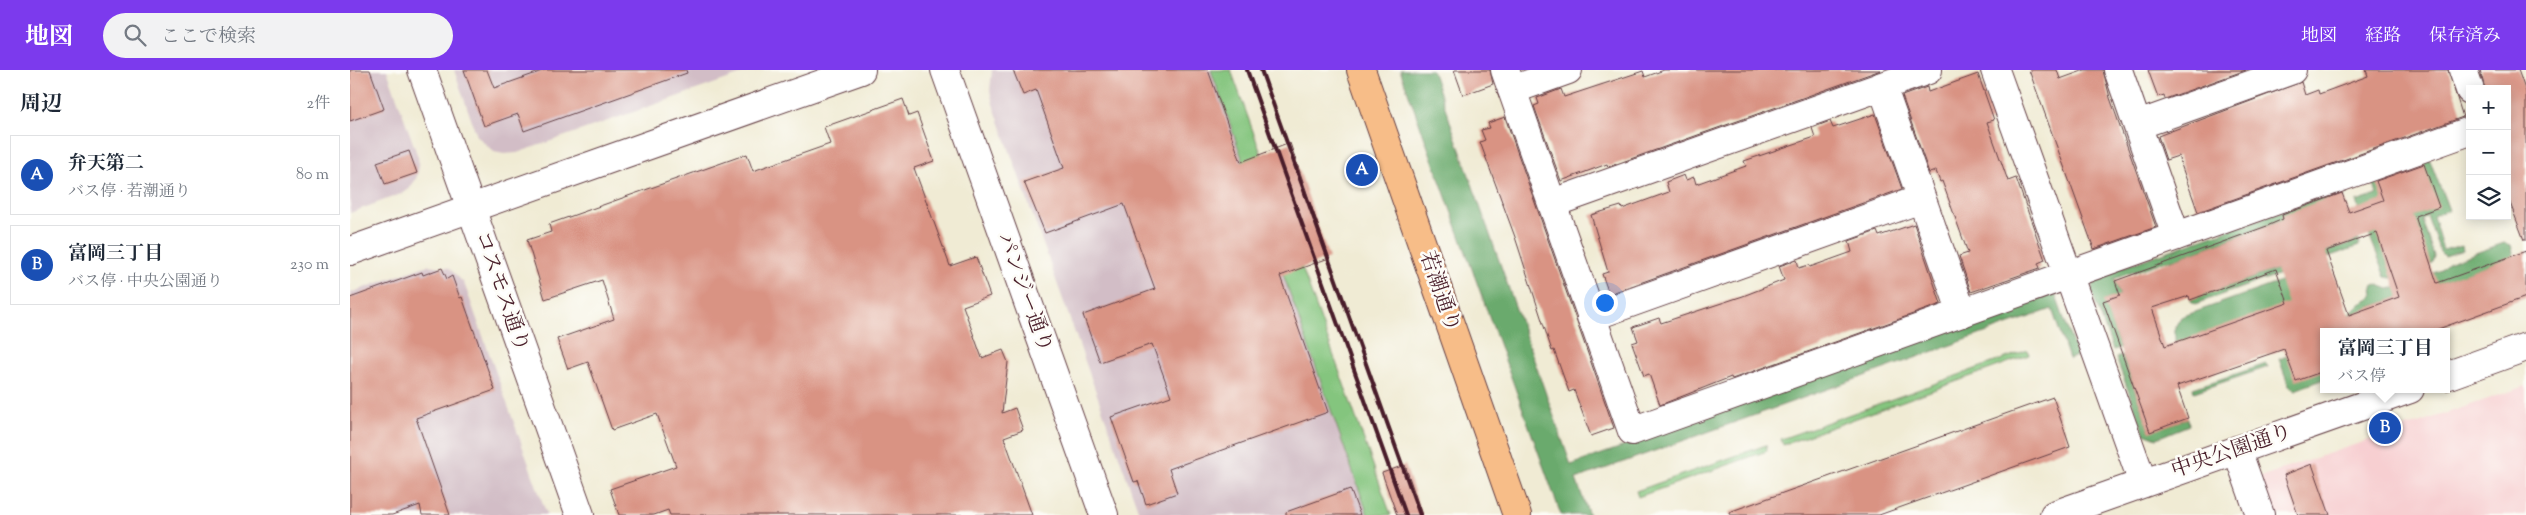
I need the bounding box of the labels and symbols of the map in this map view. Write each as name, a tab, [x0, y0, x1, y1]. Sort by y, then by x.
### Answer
pin: A	[1346, 151, 1378, 189]
street label: コスモス通り	[466, 228, 536, 356]
street label: パンジー通り	[988, 229, 1060, 357]
street label: 若潮通り	[1411, 247, 1467, 337]
your location	[1592, 290, 1618, 316]
pin: B	[2369, 409, 2401, 447]
street label: 中央公園通り	[2168, 417, 2296, 487]

